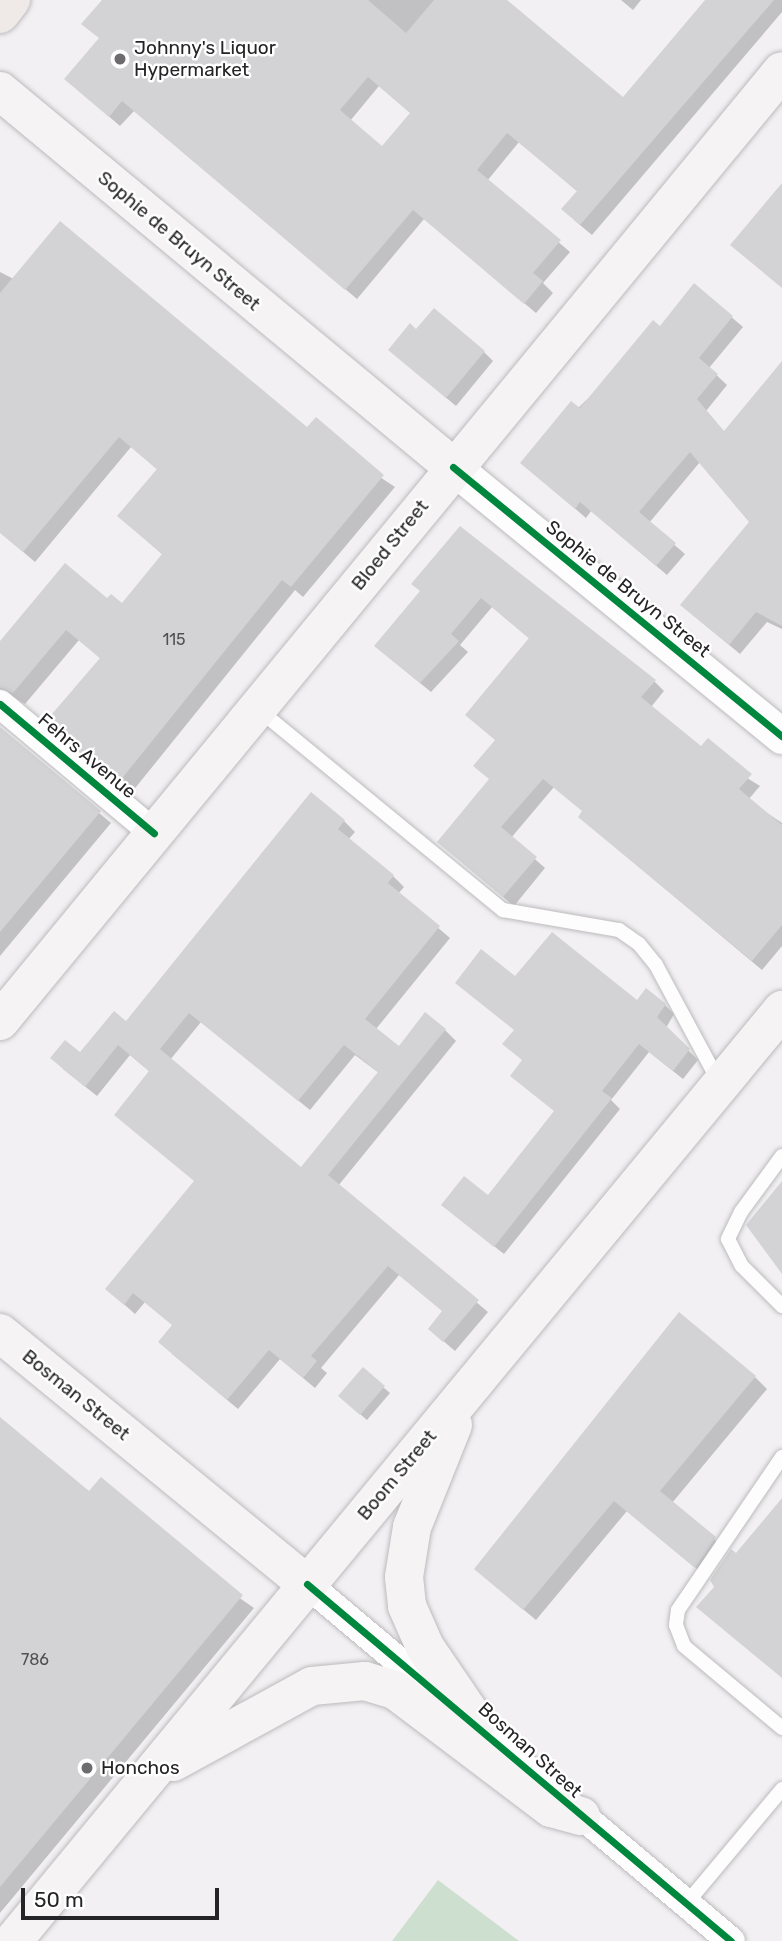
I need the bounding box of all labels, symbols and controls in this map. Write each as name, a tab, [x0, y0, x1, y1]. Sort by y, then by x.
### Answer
place label: Johnny's Liquor Hypermarket	[134, 37, 276, 81]
marker: Johnny's Liquor Hypermarket	[112, 51, 128, 67]
street label: Sophie de Bruyn Street	[93, 166, 265, 316]
street label: Bloed Street	[347, 495, 433, 595]
street label: Sophie de Bruyn Street	[541, 516, 715, 662]
house number: 115	[162, 630, 186, 650]
street label: Fehrs Avenue	[33, 708, 141, 804]
street label: Bosman Street	[18, 1345, 134, 1445]
street label: Boom Street	[353, 1425, 441, 1525]
house number: 786	[21, 1650, 49, 1670]
street label: Bosman Street	[473, 1697, 587, 1803]
place label: Honchos	[101, 1757, 180, 1779]
marker: Honchos	[79, 1760, 95, 1776]
scale bar	[24, 1874, 222, 1918]
text: 50 m	[34, 1887, 84, 1912]

